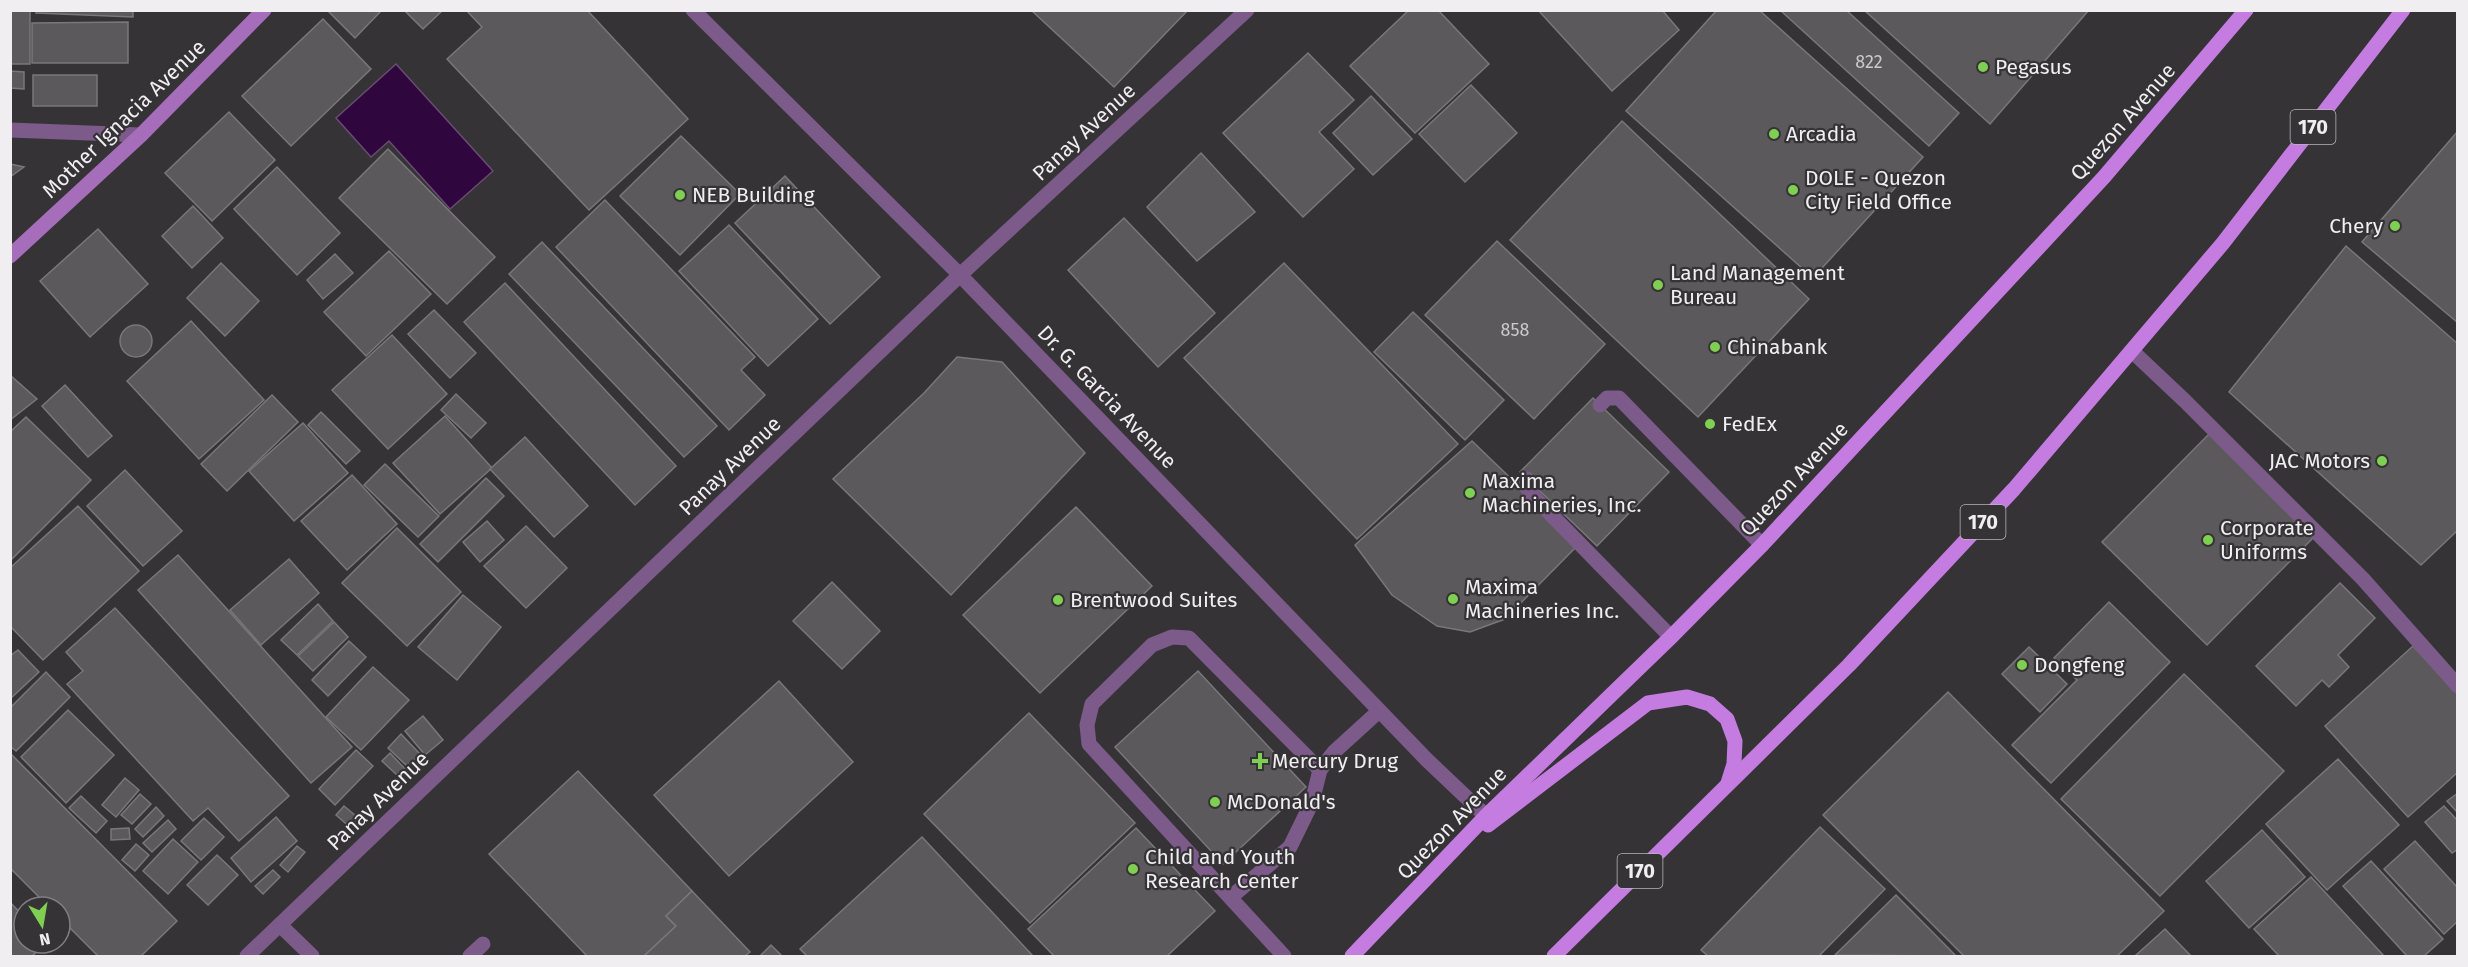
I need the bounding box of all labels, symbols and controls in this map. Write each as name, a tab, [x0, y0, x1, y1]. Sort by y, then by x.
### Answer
street label: Mother Ignacia Avenue	[37, 34, 211, 204]
house number: 822	[1855, 51, 1883, 73]
place label: Pegasus	[1995, 54, 2072, 80]
street label: Quezon Avenue	[2065, 58, 2181, 186]
marker: Pegasus	[1976, 60, 1990, 74]
street label: Panay Avenue	[1027, 78, 1141, 186]
road number: 170	[2290, 110, 2336, 144]
place label: Arcadia	[1786, 121, 1857, 147]
marker: Arcadia	[1767, 127, 1781, 141]
place label: DOLE - Quezon City Field Office	[1805, 165, 1952, 215]
place label: NEB Building	[692, 182, 815, 208]
marker: DOLE - Quezon City Field Office	[1786, 183, 1800, 197]
marker: NEB Building	[673, 188, 687, 202]
place label: Chery	[2329, 213, 2384, 239]
marker: Chery	[2388, 219, 2402, 233]
place label: Land Management Bureau	[1670, 260, 1845, 310]
marker: Land Management Bureau	[1651, 278, 1665, 292]
house number: 858	[1501, 319, 1530, 341]
street label: Dr. G. Garcia Avenue	[1032, 320, 1182, 474]
place label: Chinabank	[1727, 334, 1828, 360]
marker: Chinabank	[1708, 340, 1722, 354]
street label: Panay Avenue	[674, 411, 786, 521]
place label: FedEx	[1722, 411, 1778, 437]
street label: Quezon Avenue	[1734, 416, 1854, 542]
marker: FedEx	[1703, 417, 1717, 431]
place label: JAC Motors	[2269, 448, 2370, 474]
marker: JAC Motors	[2375, 454, 2389, 468]
place label: Maxima Machineries, Inc.	[1482, 468, 1641, 518]
marker: Maxima Machineries, Inc.	[1463, 486, 1477, 500]
road number: 170	[1960, 505, 2006, 539]
place label: Corporate Uniforms	[2220, 515, 2314, 565]
marker: Corporate Uniforms	[2201, 533, 2215, 547]
place label: Maxima Machineries Inc.	[1465, 574, 1619, 624]
place label: Brentwood Suites	[1070, 587, 1238, 613]
marker: Maxima Machineries Inc.	[1446, 592, 1460, 606]
marker: Brentwood Suites	[1051, 593, 1065, 607]
place label: Dongfeng	[2034, 652, 2125, 678]
marker: Dongfeng	[2015, 658, 2029, 672]
street label: Panay Avenue	[322, 746, 434, 856]
place label: Mercury Drug	[1272, 748, 1398, 774]
marker: Mercury Drug	[1253, 754, 1267, 768]
street label: Quezon Avenue	[1392, 761, 1512, 885]
place label: McDonald's	[1227, 789, 1336, 815]
marker: McDonald's	[1208, 795, 1222, 809]
place label: Child and Youth Research Center	[1145, 844, 1299, 894]
road number: 170	[1618, 854, 1662, 888]
marker: Child and Youth Research Center	[1126, 862, 1140, 876]
north arrow	[12, 895, 72, 955]
text: N	[38, 929, 52, 950]

